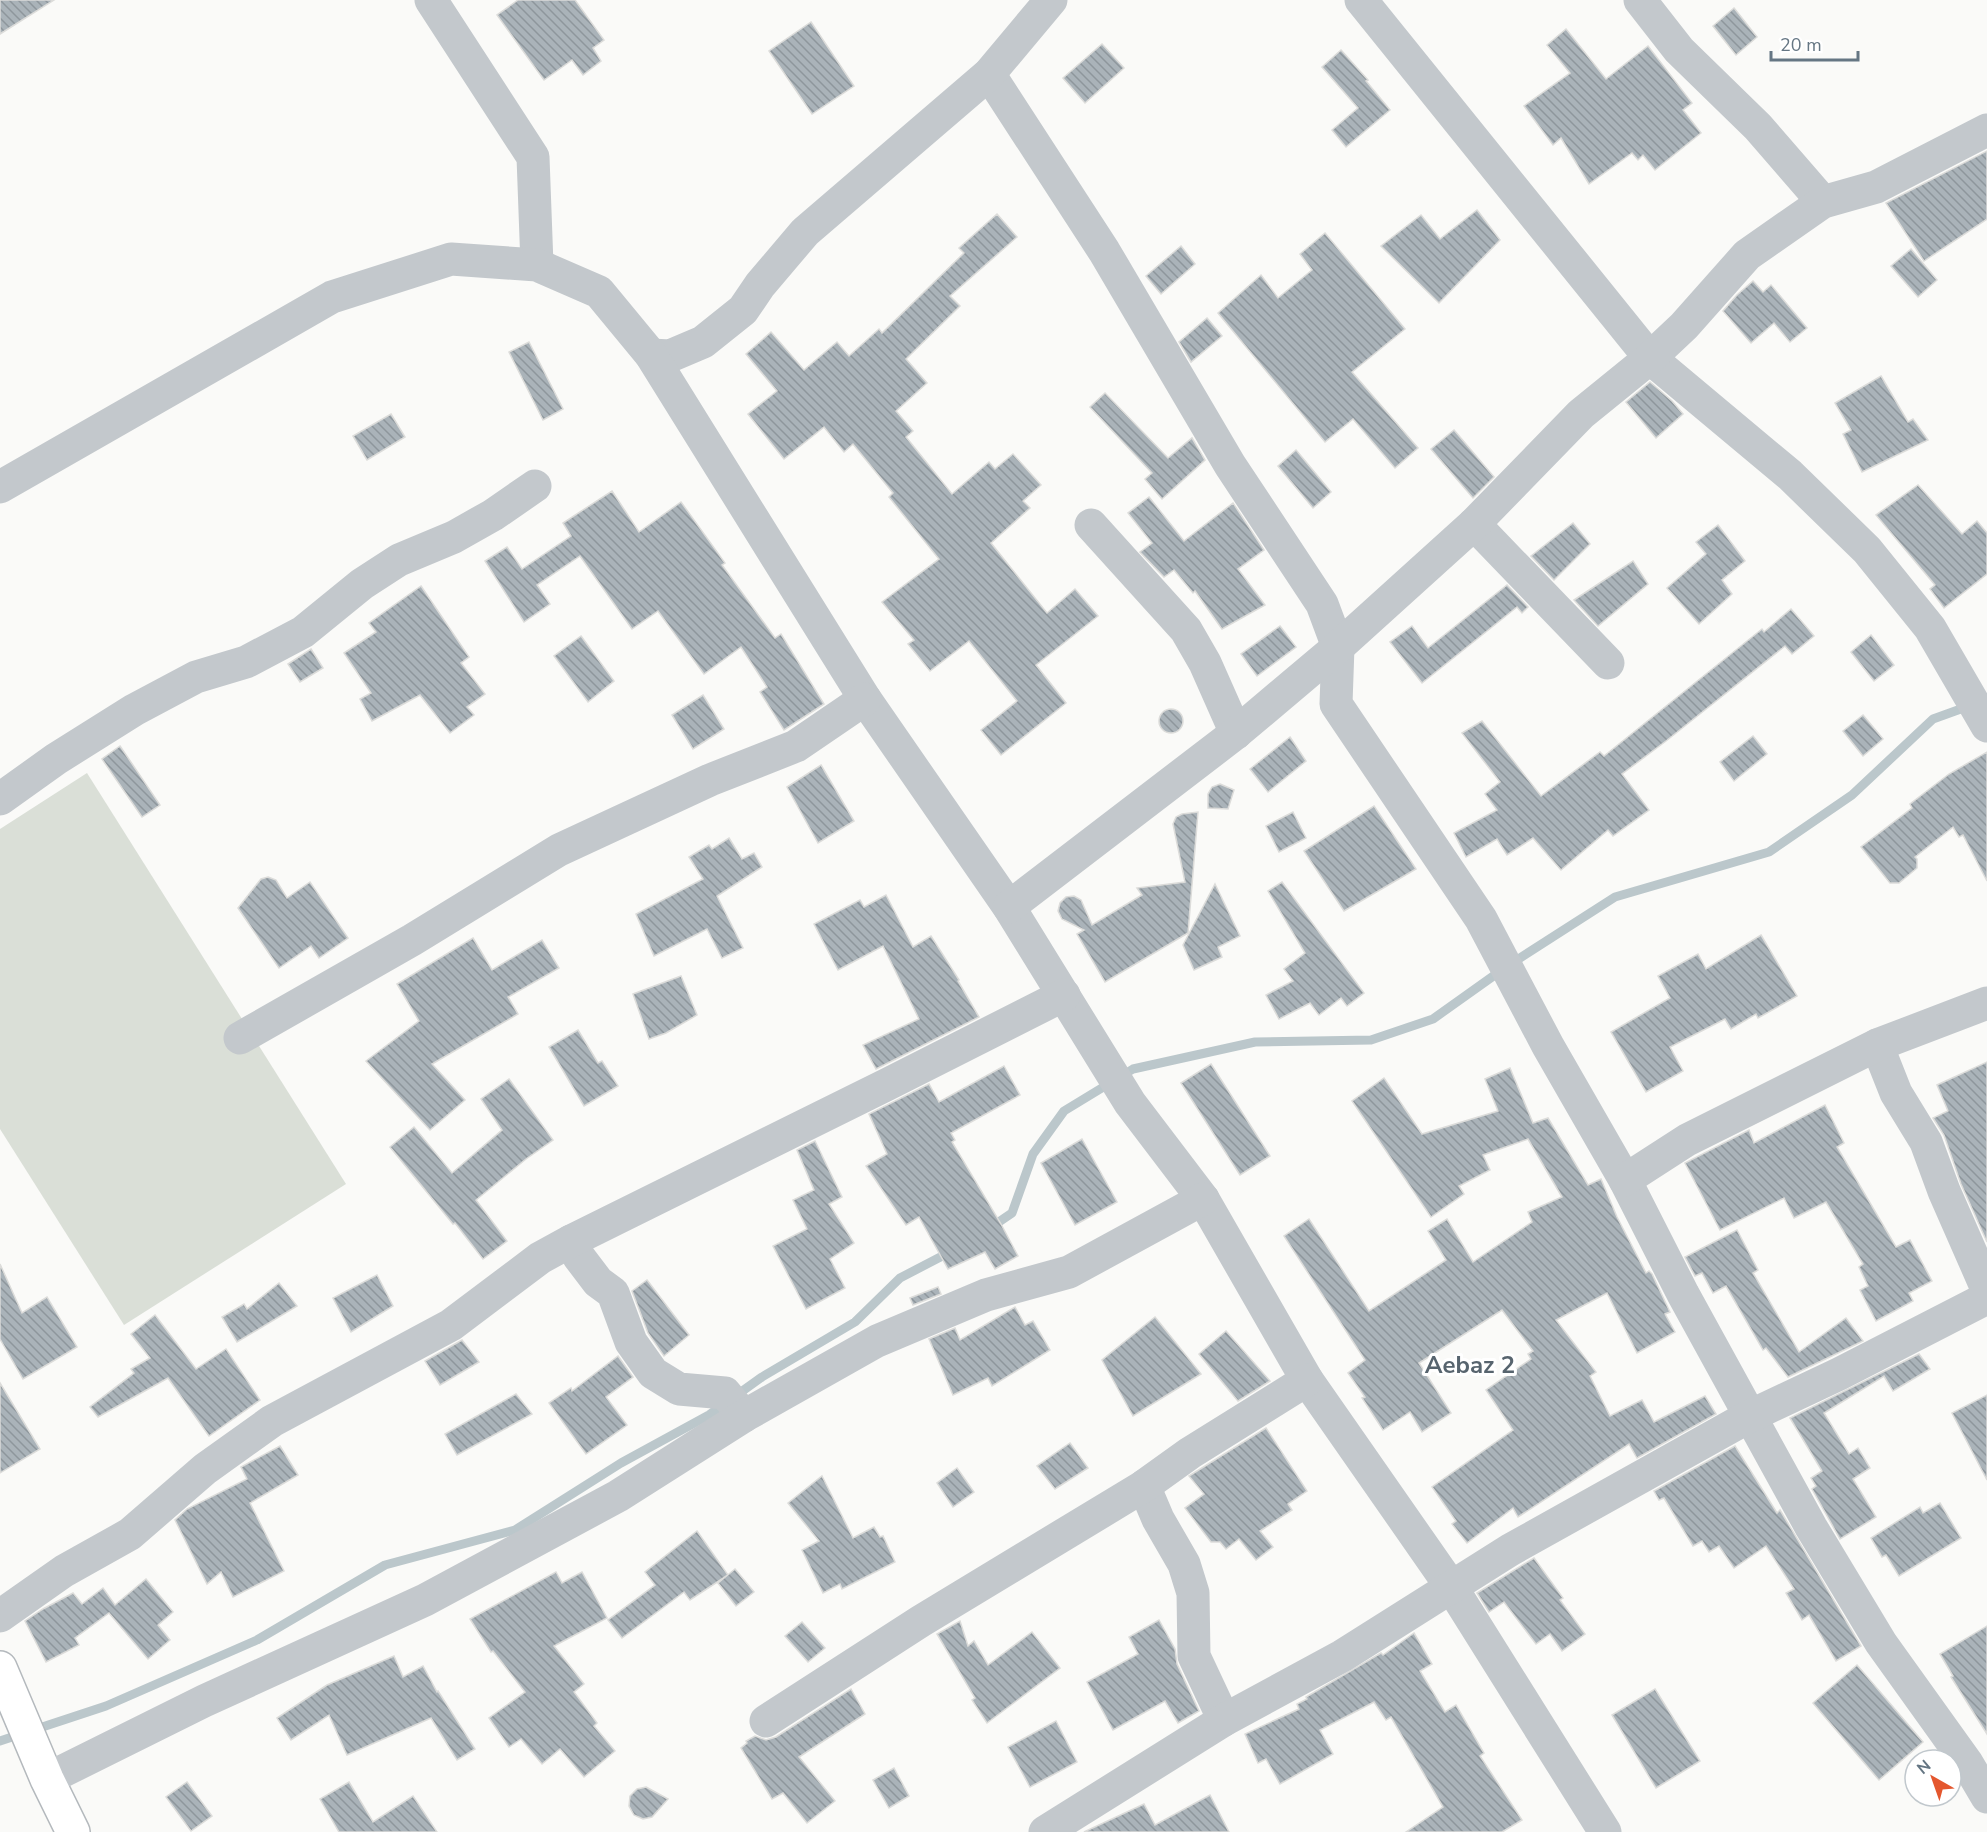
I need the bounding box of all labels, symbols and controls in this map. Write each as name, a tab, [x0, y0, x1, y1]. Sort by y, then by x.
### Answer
scale bar	[1771, 24, 1858, 62]
text: 20 m	[1780, 33, 1822, 57]
district label: Aebaz 2	[1425, 1349, 1515, 1381]
north arrow	[1903, 1748, 1963, 1808]
text: N	[1912, 1755, 1936, 1780]

